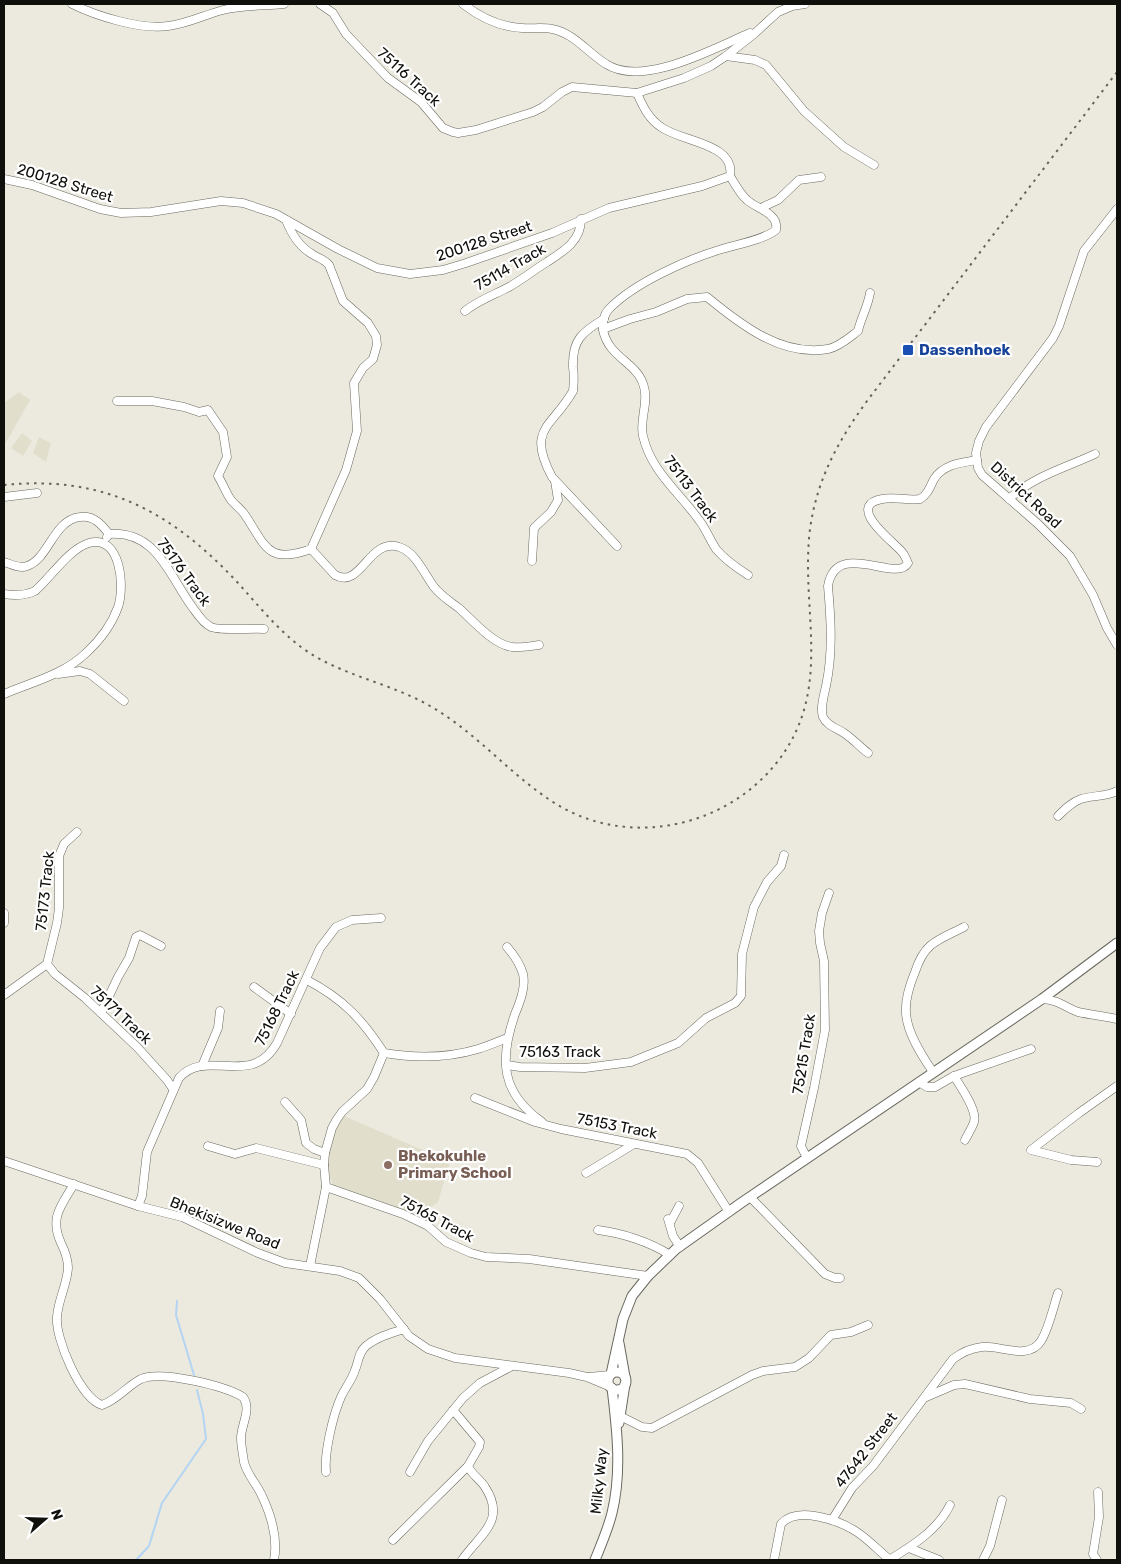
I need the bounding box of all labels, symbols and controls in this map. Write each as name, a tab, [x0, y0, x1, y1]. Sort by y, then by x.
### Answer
street label: 75116 Track	[374, 44, 445, 110]
street label: 200128 Street	[15, 160, 115, 206]
street label: 200128 Street	[434, 217, 534, 265]
street label: 75114 Track	[471, 239, 549, 295]
place label: Dassenhoek	[919, 341, 1011, 359]
marker: Dassenhoek	[901, 343, 915, 357]
street label: 75113 Track	[660, 452, 722, 526]
street label: District Road	[987, 458, 1065, 532]
street label: 75176 Track	[153, 534, 215, 610]
street label: 75173 Track	[32, 850, 58, 932]
street label: 75168 Track	[251, 967, 303, 1049]
street label: 75171 Track	[86, 982, 156, 1048]
street label: 75215 Track	[789, 1012, 819, 1096]
street label: 75163 Track	[519, 1043, 601, 1061]
street label: 75153 Track	[575, 1109, 659, 1143]
place label: Bhekokuhle Primary School	[398, 1147, 512, 1182]
marker: Bhekokuhle Primary School	[382, 1159, 394, 1171]
street label: 75165 Track	[397, 1192, 477, 1246]
street label: Bhekisizwe Road	[167, 1193, 283, 1253]
street label: 47642 Street	[831, 1409, 901, 1491]
street label: Milky Way	[587, 1447, 611, 1515]
north arrow	[20, 1494, 70, 1544]
text: N	[47, 1507, 66, 1522]

